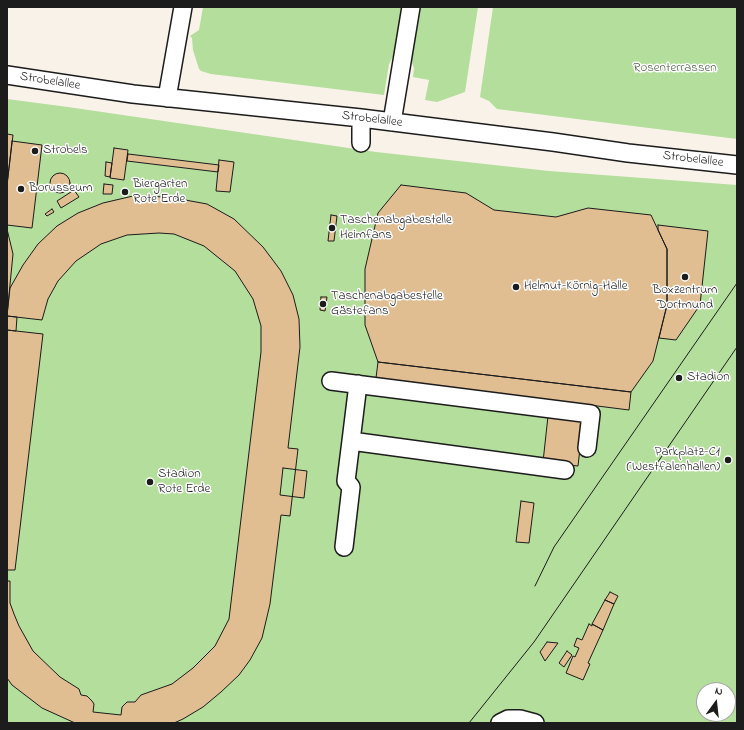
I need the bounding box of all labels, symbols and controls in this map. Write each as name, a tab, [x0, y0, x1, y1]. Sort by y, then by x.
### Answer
park label: Rosenterrassen	[633, 61, 717, 77]
street label: Strobelallee	[19, 70, 81, 94]
street label: Strobelallee	[341, 109, 403, 131]
place label: Strobels	[43, 143, 88, 159]
marker: Strobels	[30, 146, 40, 156]
street label: Strobelallee	[662, 149, 724, 171]
place label: Biergarten Rote Erde	[133, 177, 187, 208]
place label: Borusseum	[29, 181, 92, 197]
marker: Borusseum	[16, 184, 26, 194]
marker: Biergarten Rote Erde	[120, 187, 130, 197]
place label: Taschenabgabestelle Heimfans	[340, 213, 452, 244]
marker: Taschenabgabestelle Heimfans	[327, 223, 337, 233]
marker: Boxzentrum Dortmund	[680, 272, 690, 282]
place label: Helmut-Körnig-Halle	[524, 279, 628, 295]
marker: Helmut-Körnig-Halle	[511, 282, 521, 292]
place label: Boxzentrum Dortmund	[653, 283, 717, 314]
place label: Taschenabgabestelle Gästefans	[331, 289, 443, 320]
marker: Taschenabgabestelle Gästefans	[318, 299, 328, 309]
place label: Stadion	[687, 370, 730, 386]
marker: Stadion	[674, 373, 684, 383]
place label: Parkplatz-C1 (Westfalenhallen)	[627, 445, 720, 476]
marker: Parkplatz-C1 (Westfalenhallen)	[723, 455, 733, 465]
place label: Stadion Rote Erde	[158, 467, 210, 498]
marker: Stadion Rote Erde	[145, 477, 155, 487]
north arrow	[696, 682, 736, 722]
text: N	[713, 683, 725, 700]

